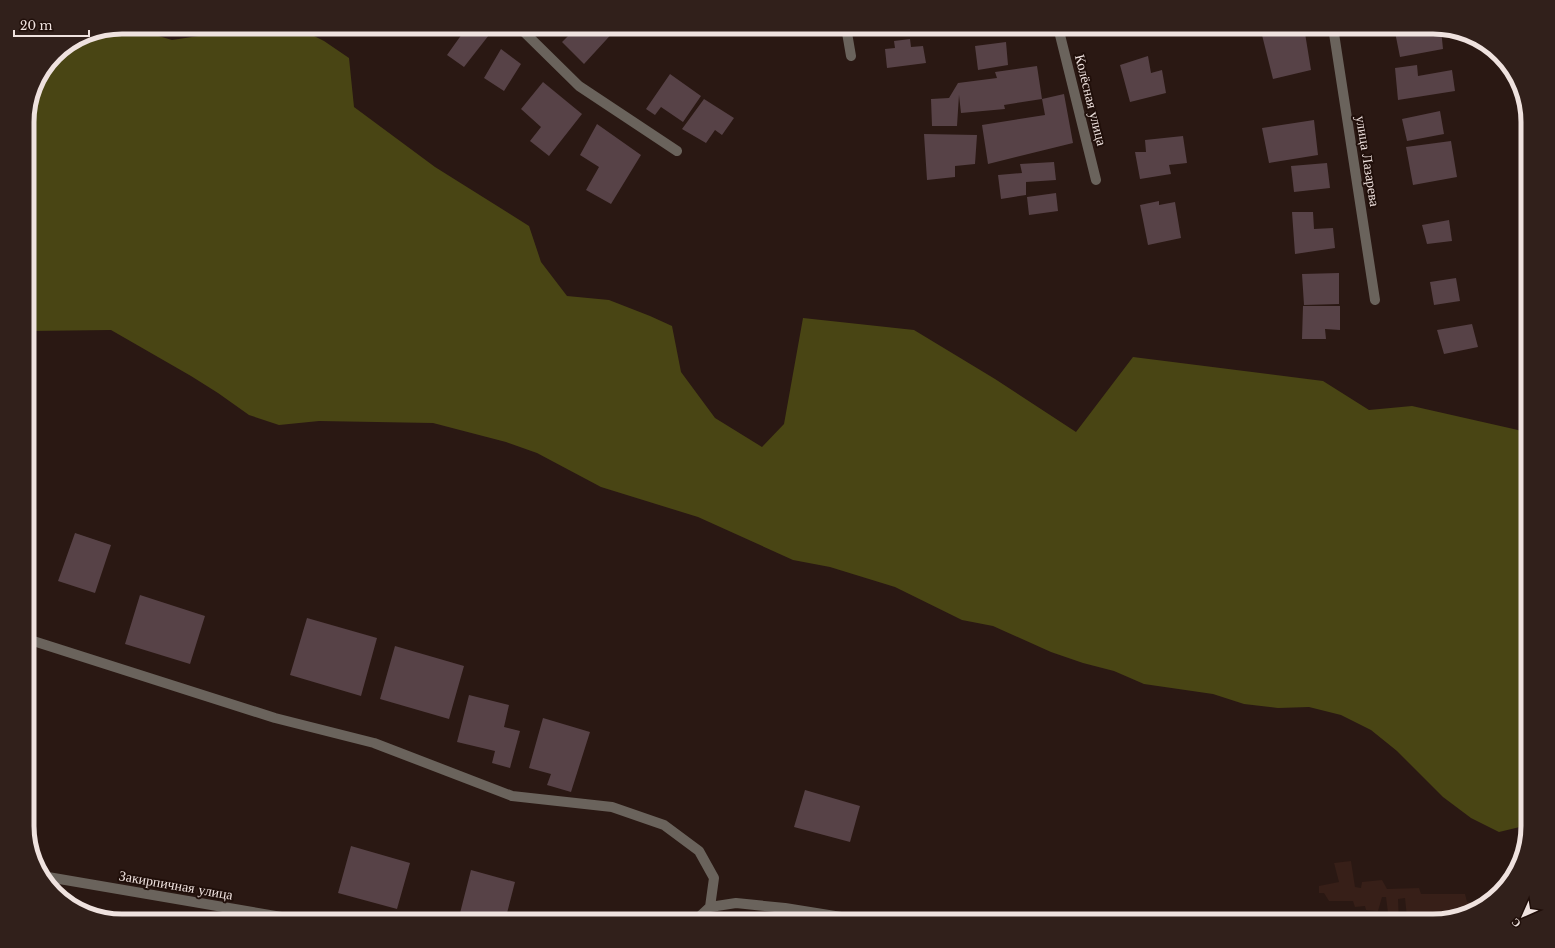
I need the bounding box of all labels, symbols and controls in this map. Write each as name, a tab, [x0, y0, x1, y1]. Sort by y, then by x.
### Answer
scale bar	[14, 12, 89, 38]
text: 20 m	[20, 18, 52, 33]
street label: Колёсная улица	[1071, 52, 1111, 148]
street label: улица Лазарева	[1352, 114, 1384, 209]
street label: Закирпичная улица	[118, 866, 235, 904]
north arrow	[1503, 896, 1543, 936]
text: С	[1508, 915, 1524, 931]

